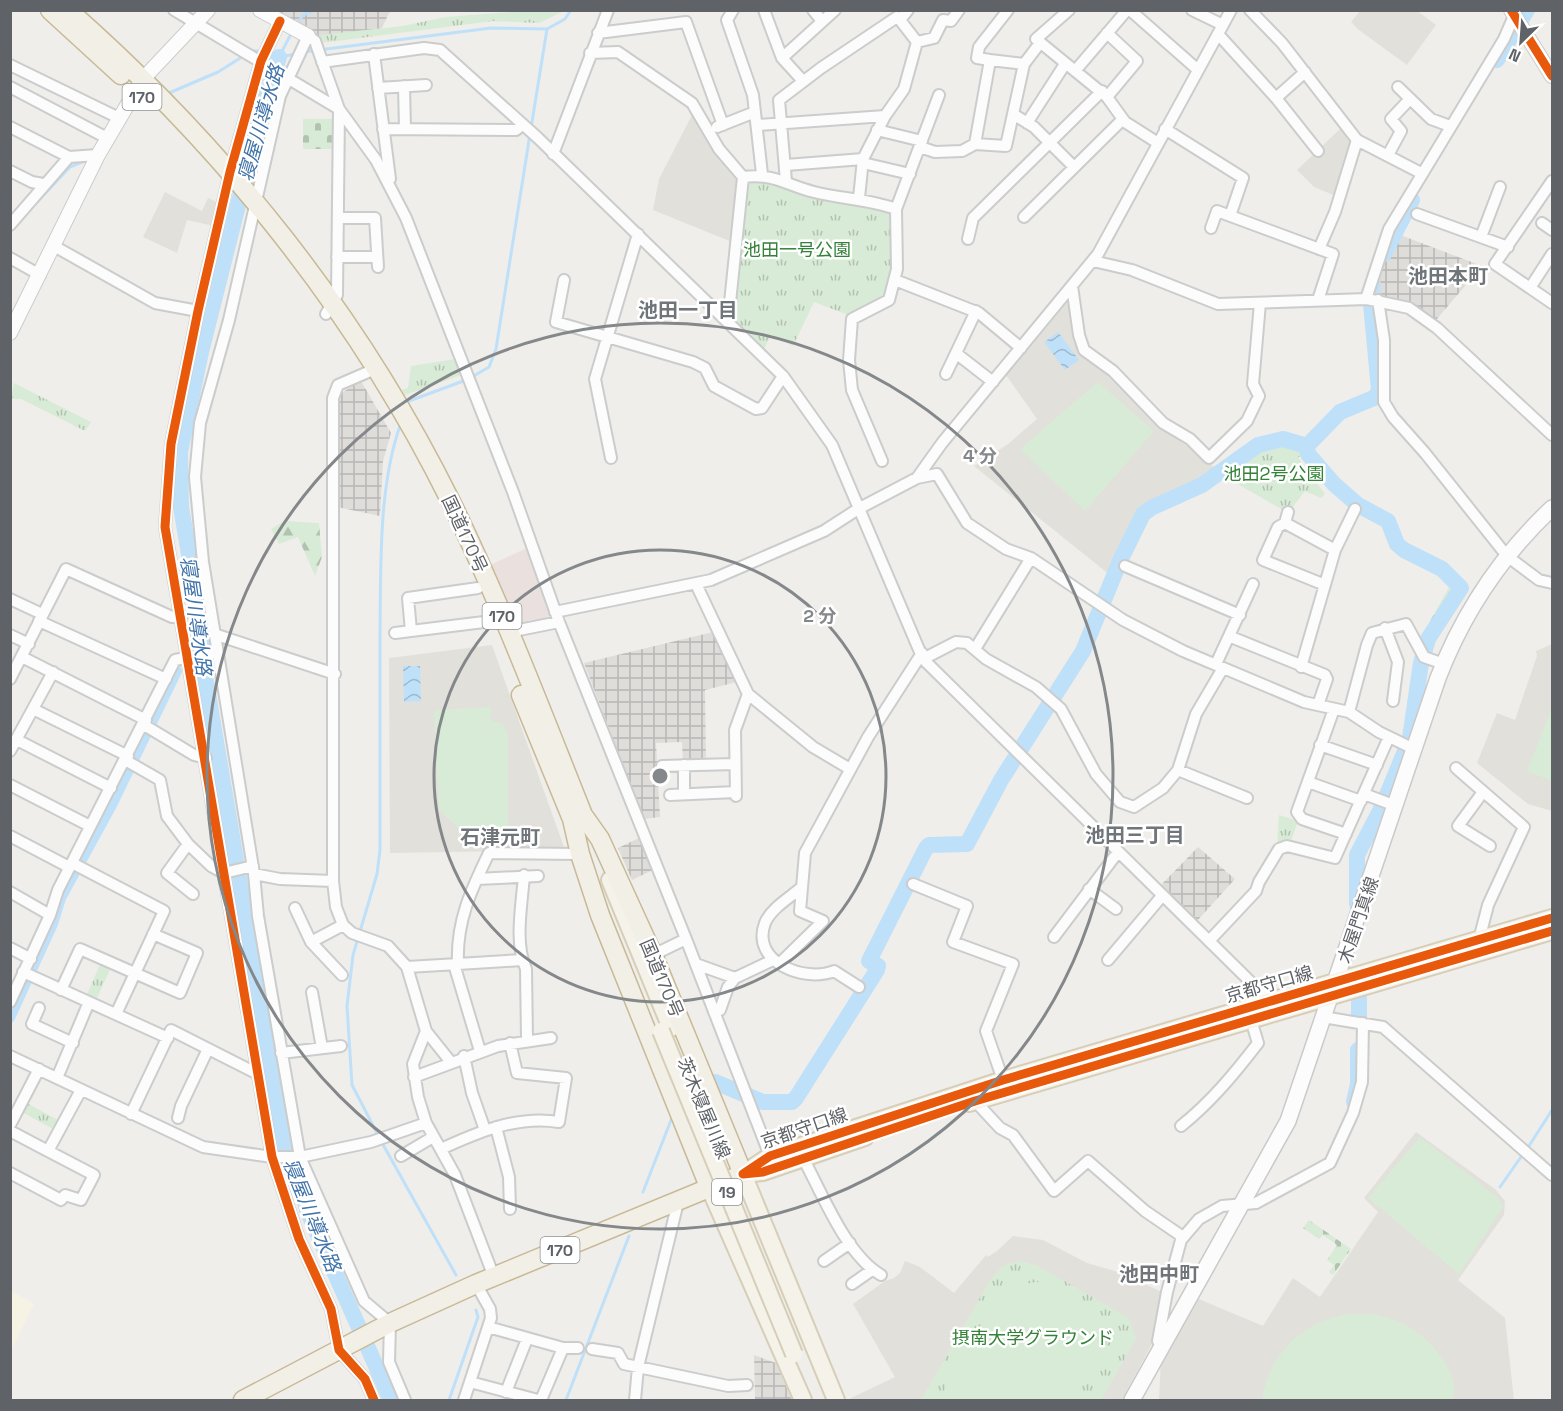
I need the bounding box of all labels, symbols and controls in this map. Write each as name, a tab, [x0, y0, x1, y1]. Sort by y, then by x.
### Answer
north arrow	[1491, 12, 1551, 72]
text: N	[1506, 43, 1524, 67]
water label: 寝屋川導水路	[232, 60, 291, 184]
road number: 170	[122, 84, 162, 110]
park label: 池田一号公園	[743, 238, 851, 261]
district label: 池田本町	[1408, 263, 1488, 289]
district label: 池田一丁目	[638, 297, 738, 323]
text: 4 分	[963, 444, 997, 467]
park label: 池田2号公園	[1224, 462, 1324, 485]
street label: 国道170号	[437, 491, 493, 577]
water label: 寝屋川導水路	[175, 555, 218, 679]
road number: 170	[482, 603, 522, 629]
text: 2 分	[803, 604, 837, 627]
centre of rings	[650, 766, 670, 786]
district label: 池田三丁目	[1085, 822, 1185, 848]
district label: 石津元町	[460, 824, 540, 850]
street label: 木屋門真線	[1332, 874, 1384, 966]
street label: 国道170号	[635, 935, 689, 1021]
street label: 京都守口線	[1223, 961, 1315, 1007]
street label: 茨木寝屋川線	[672, 1054, 736, 1162]
street label: 京都守口線	[758, 1102, 850, 1154]
water label: 寝屋川導水路	[277, 1154, 347, 1277]
road number: 19	[712, 1179, 742, 1205]
road number: 170	[540, 1237, 580, 1263]
district label: 池田中町	[1119, 1261, 1199, 1287]
park label: 摂南大学グラウンド	[952, 1326, 1114, 1349]

